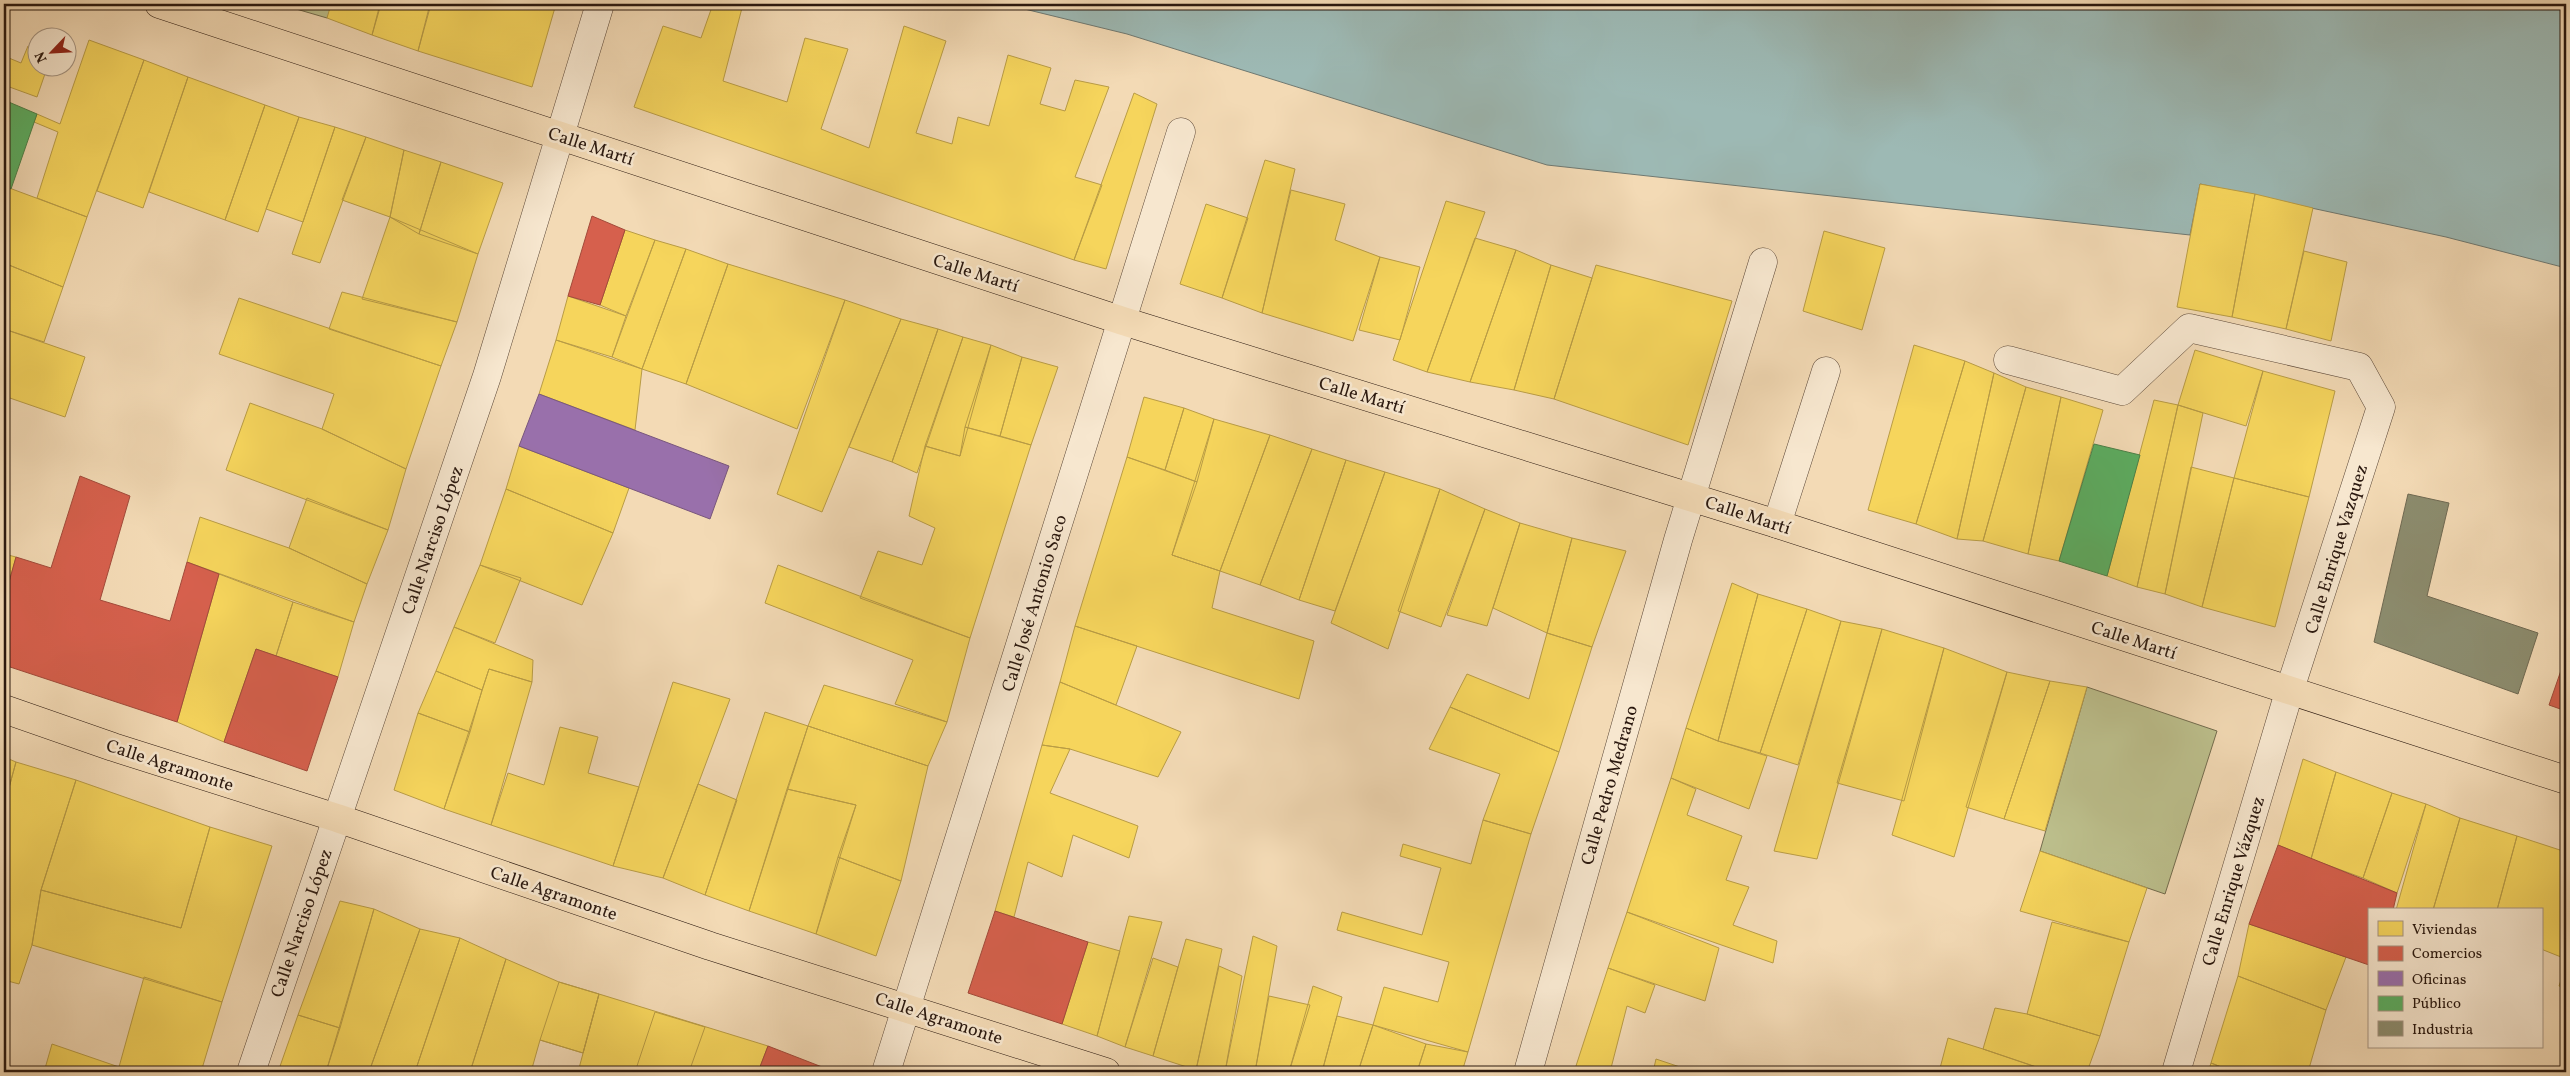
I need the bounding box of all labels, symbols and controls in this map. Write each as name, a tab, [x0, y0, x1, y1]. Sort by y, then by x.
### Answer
north arrow	[28, 28, 78, 78]
text: N	[31, 48, 52, 65]
street label: Calle Martí	[545, 122, 637, 173]
street label: Calle Martí	[930, 249, 1022, 300]
street label: Calle Martí	[1316, 372, 1408, 422]
street label: Calle Enrique Vazquez	[2300, 462, 2375, 637]
street label: Calle Narciso López	[396, 463, 471, 618]
street label: Calle Martí	[1702, 491, 1794, 542]
street label: Calle José Antonio Saco	[997, 512, 1074, 695]
street label: Calle Martí	[2088, 616, 2180, 667]
street label: Calle Pedro Medrano	[1576, 703, 1645, 868]
street label: Calle Agramonte	[102, 734, 237, 799]
street label: Calle Enrique Vázquez	[2197, 794, 2272, 969]
street label: Calle Narciso López	[265, 846, 340, 1001]
street label: Calle Agramonte	[487, 861, 620, 928]
legend	[2368, 908, 2542, 1048]
text: Viviendas	[2412, 920, 2477, 941]
text: Comercios	[2412, 944, 2482, 965]
text: Oficinas	[2412, 970, 2466, 991]
street label: Calle Agramonte	[871, 987, 1006, 1052]
text: Público	[2412, 994, 2461, 1015]
text: Industria	[2412, 1020, 2473, 1041]

